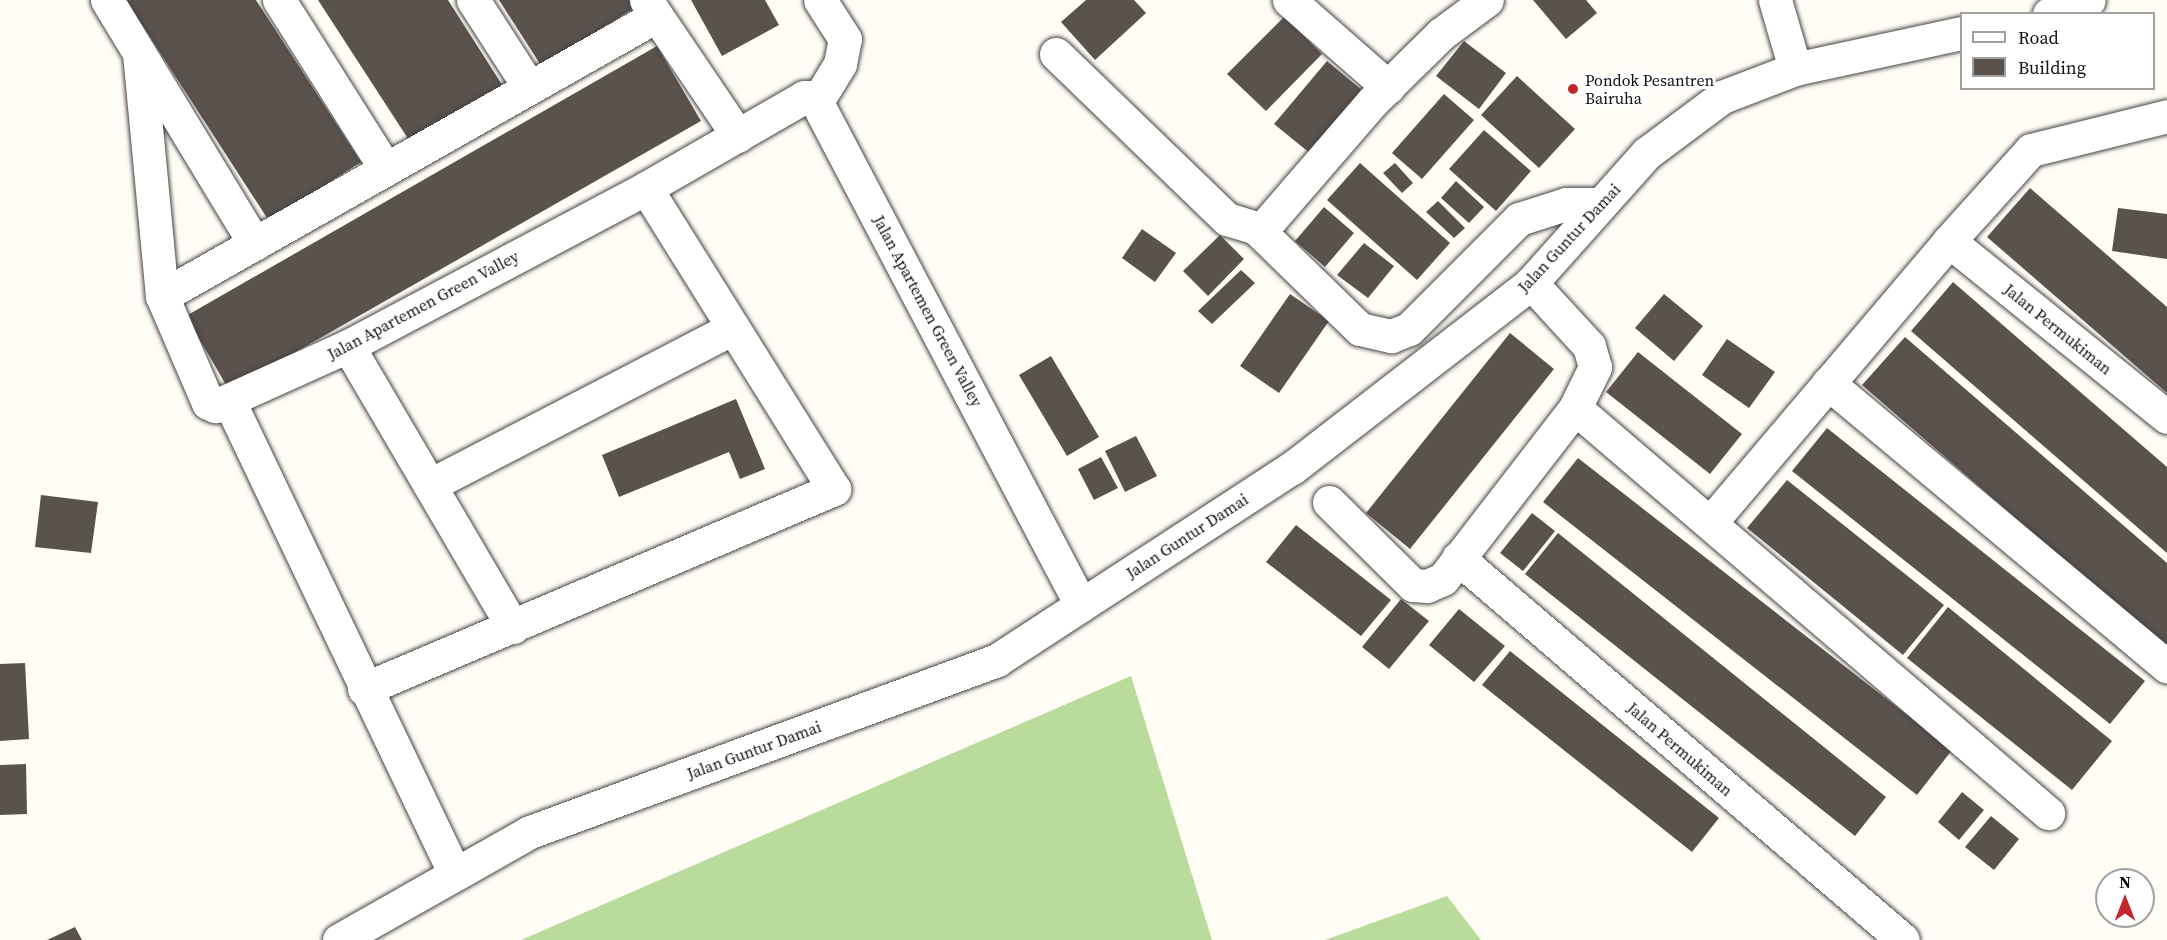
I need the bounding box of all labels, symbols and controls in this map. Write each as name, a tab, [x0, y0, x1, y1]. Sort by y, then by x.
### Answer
legend	[1960, 12, 2155, 90]
text: Road	[2018, 25, 2059, 50]
text: Building	[2018, 55, 2086, 80]
place label: Pondok Pesantren Bairuha	[1585, 70, 1714, 108]
marker: Pondok Pesantren Bairuha	[1566, 82, 1580, 96]
street label: Jalan Guntur Damai	[1514, 180, 1624, 296]
street label: Jalan Apartemen Green Valley	[869, 212, 987, 410]
street label: Jalan Apartemen Green Valley	[324, 246, 522, 364]
street label: Jalan Permukiman	[2000, 280, 2116, 378]
street label: Jalan Guntur Damai	[1122, 489, 1252, 583]
street label: Jalan Permukiman	[1623, 698, 1737, 800]
street label: Jalan Guntur Damai	[684, 717, 824, 783]
north arrow	[2095, 868, 2155, 928]
text: N	[2119, 871, 2131, 893]

